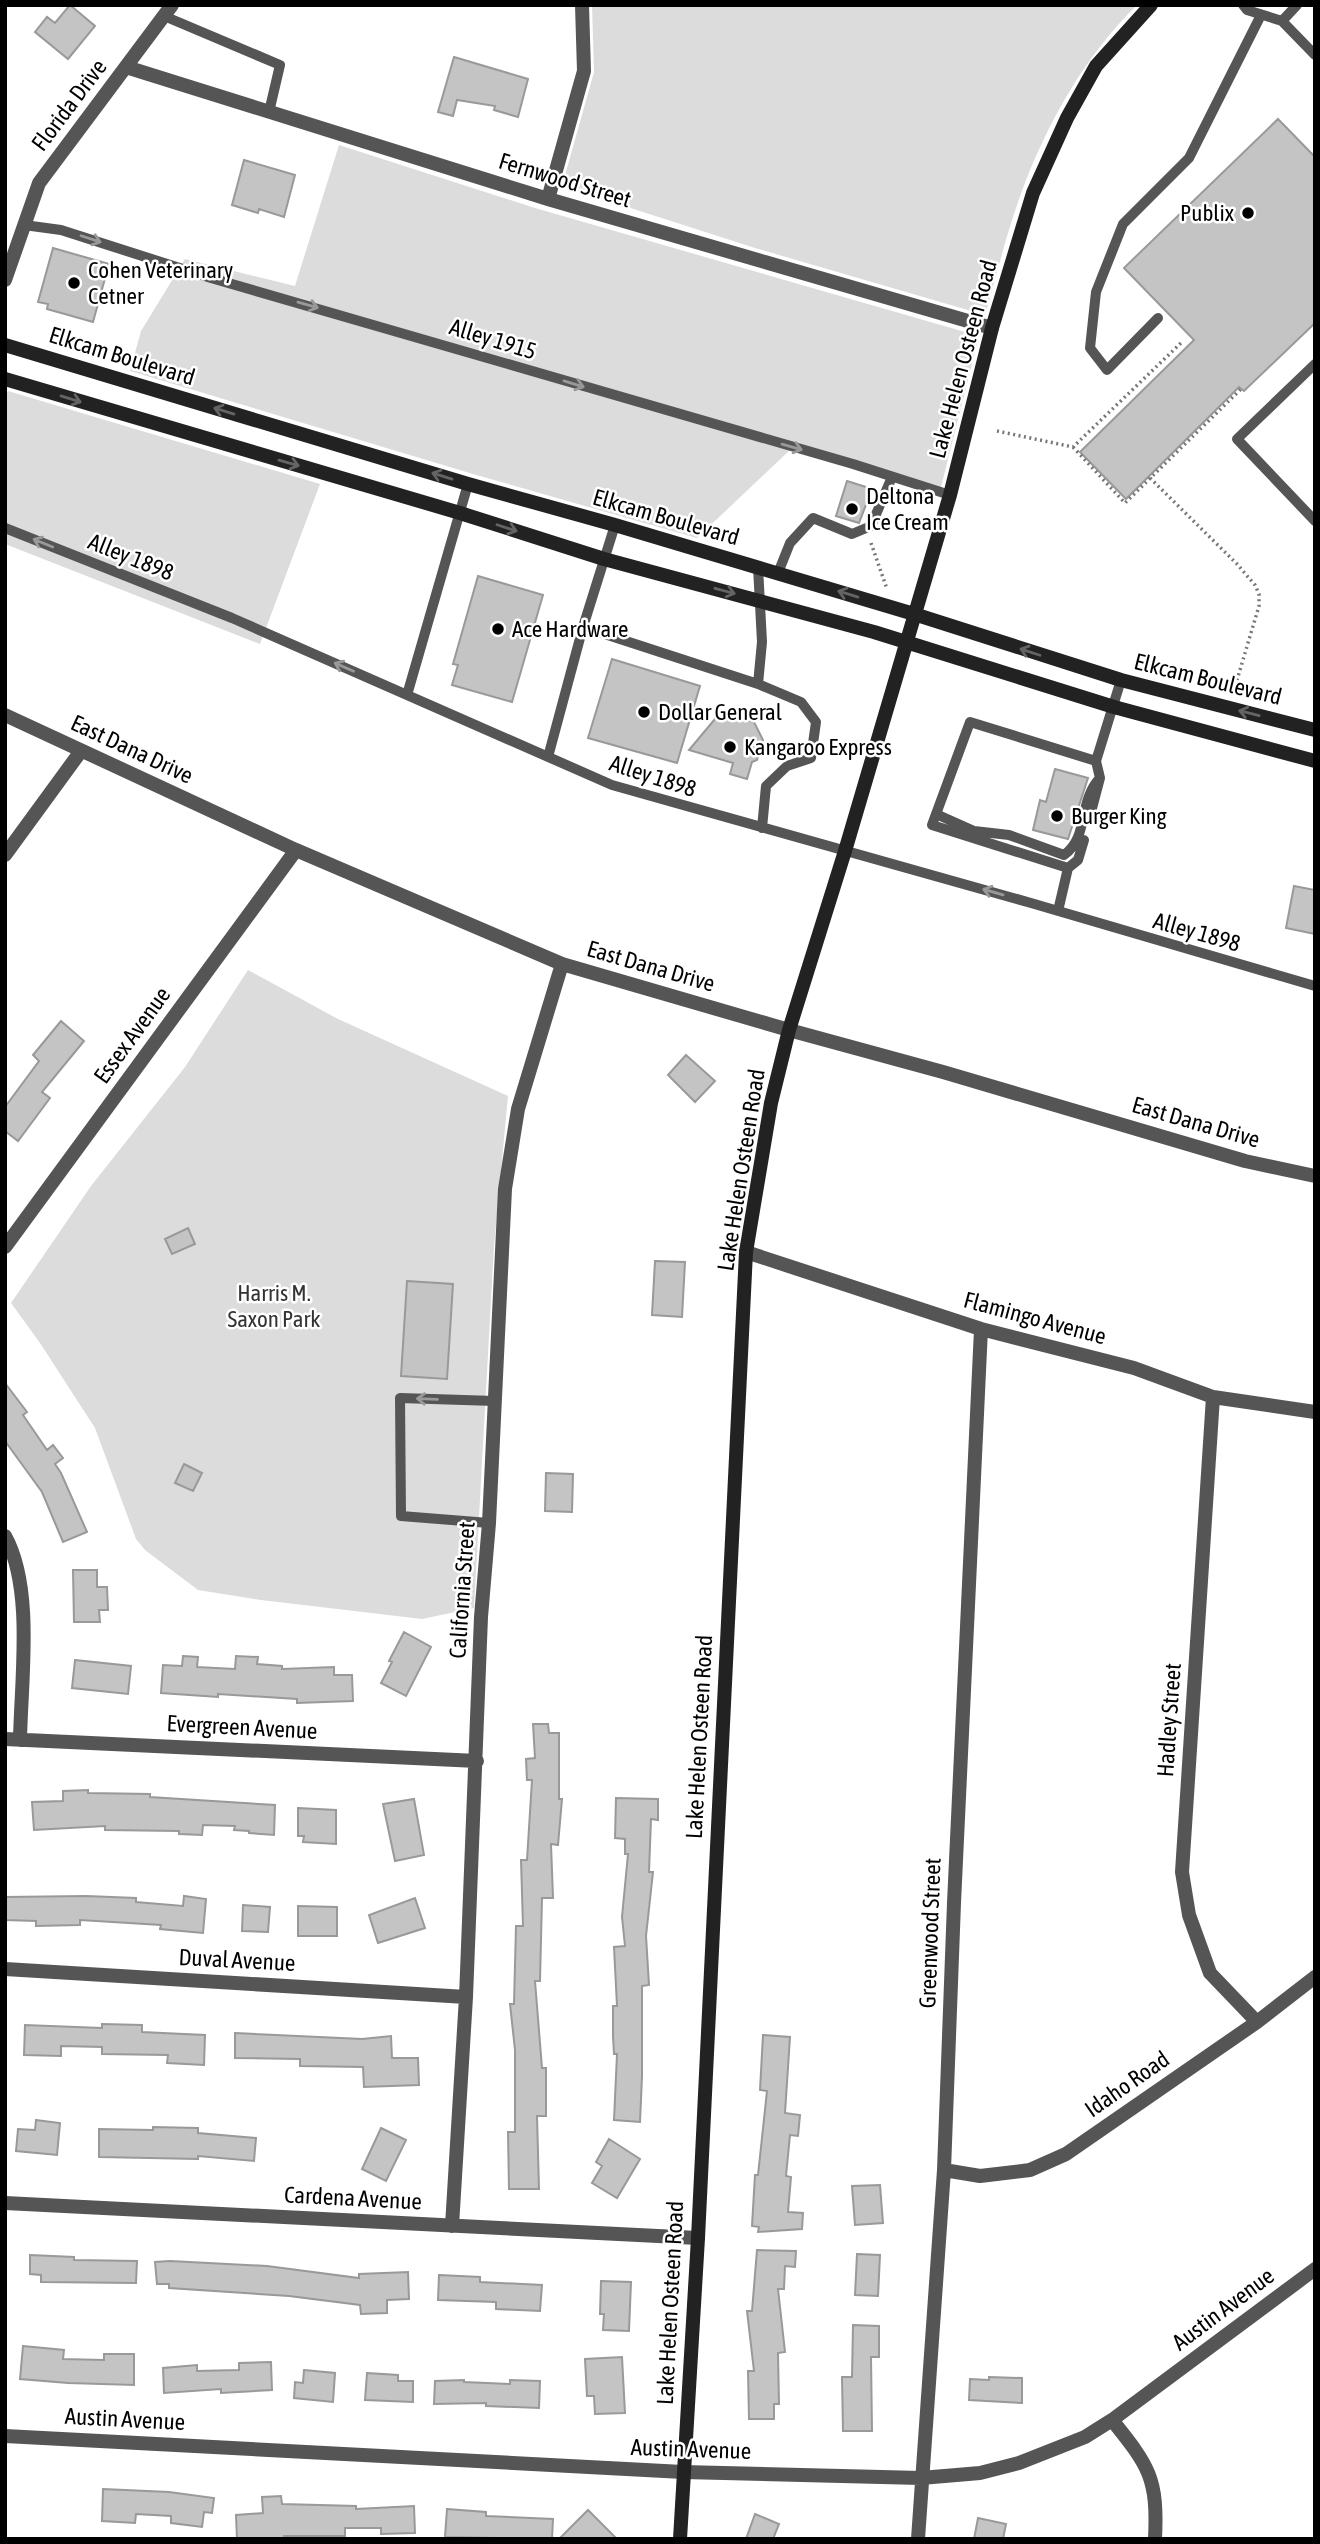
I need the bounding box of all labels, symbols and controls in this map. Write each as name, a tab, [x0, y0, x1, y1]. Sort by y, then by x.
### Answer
street label: Florida Drive	[26, 54, 112, 156]
street label: Fernwood Street	[496, 148, 634, 212]
place label: Publix	[1180, 200, 1234, 226]
marker: Publix	[1240, 205, 1256, 221]
one-way arrow	[79, 234, 101, 247]
place label: Cohen Veterinary Cetner	[88, 257, 233, 309]
street label: Lake Helen Osteen Road	[924, 257, 1002, 461]
marker: Cohen Veterinary Cetner	[66, 275, 82, 291]
one-way arrow	[297, 299, 319, 312]
street label: Alley 1915	[446, 314, 540, 364]
street label: Elkcam Boulevard	[46, 321, 198, 391]
one-way arrow	[562, 378, 584, 391]
one-way arrow	[59, 393, 81, 406]
one-way arrow	[213, 403, 235, 416]
one-way arrow	[781, 441, 803, 454]
one-way arrow	[278, 458, 300, 471]
one-way arrow	[431, 469, 453, 482]
place label: Deltona Ice Cream	[866, 483, 949, 535]
street label: Elkcam Boulevard	[590, 484, 742, 550]
marker: Deltona Ice Cream	[844, 501, 860, 517]
one-way arrow	[495, 523, 517, 535]
street label: Alley 1898	[85, 528, 177, 586]
one-way arrow	[33, 536, 55, 549]
one-way arrow	[714, 585, 736, 598]
one-way arrow	[838, 587, 860, 600]
place label: Ace Hardware	[512, 616, 629, 642]
marker: Ace Hardware	[490, 621, 506, 637]
one-way arrow	[1019, 644, 1041, 657]
street label: Elkcam Boulevard	[1132, 648, 1284, 710]
one-way arrow	[334, 660, 355, 673]
place label: Dollar General	[658, 699, 782, 725]
marker: Dollar General	[636, 704, 652, 720]
one-way arrow	[1238, 706, 1260, 719]
street label: East Dana Drive	[67, 709, 197, 789]
place label: Kangaroo Express	[744, 734, 892, 760]
marker: Kangaroo Express	[722, 739, 738, 755]
street label: Alley 1898	[607, 750, 699, 802]
place label: Burger King	[1071, 803, 1167, 829]
marker: Burger King	[1049, 808, 1065, 824]
one-way arrow	[982, 885, 1004, 898]
street label: Alley 1898	[1150, 907, 1244, 957]
street label: East Dana Drive	[584, 935, 718, 997]
street label: Essex Avenue	[88, 982, 176, 1088]
street label: Lake Helen Osteen Road	[712, 1067, 770, 1273]
street label: East Dana Drive	[1129, 1091, 1263, 1153]
park label: Harris M. Saxon Park	[228, 1280, 320, 1332]
street label: Flamingo Avenue	[961, 1287, 1109, 1349]
one-way arrow	[415, 1392, 438, 1405]
street label: California Street	[444, 1521, 480, 1659]
street label: Lake Helen Osteen Road	[681, 1634, 717, 1840]
street label: Hadley Street	[1152, 1662, 1186, 1778]
street label: Evergreen Avenue	[166, 1710, 318, 1744]
street label: Greenwood Street	[914, 1857, 946, 2009]
street label: Duval Avenue	[178, 1944, 296, 1976]
street label: Idaho Road	[1080, 2046, 1174, 2122]
street label: Cardena Avenue	[283, 2181, 423, 2215]
street label: Lake Helen Osteen Road	[652, 2200, 688, 2406]
street label: Austin Avenue	[1167, 2262, 1279, 2356]
street label: Austin Avenue	[64, 2403, 186, 2435]
street label: Austin Avenue	[630, 2434, 752, 2464]

